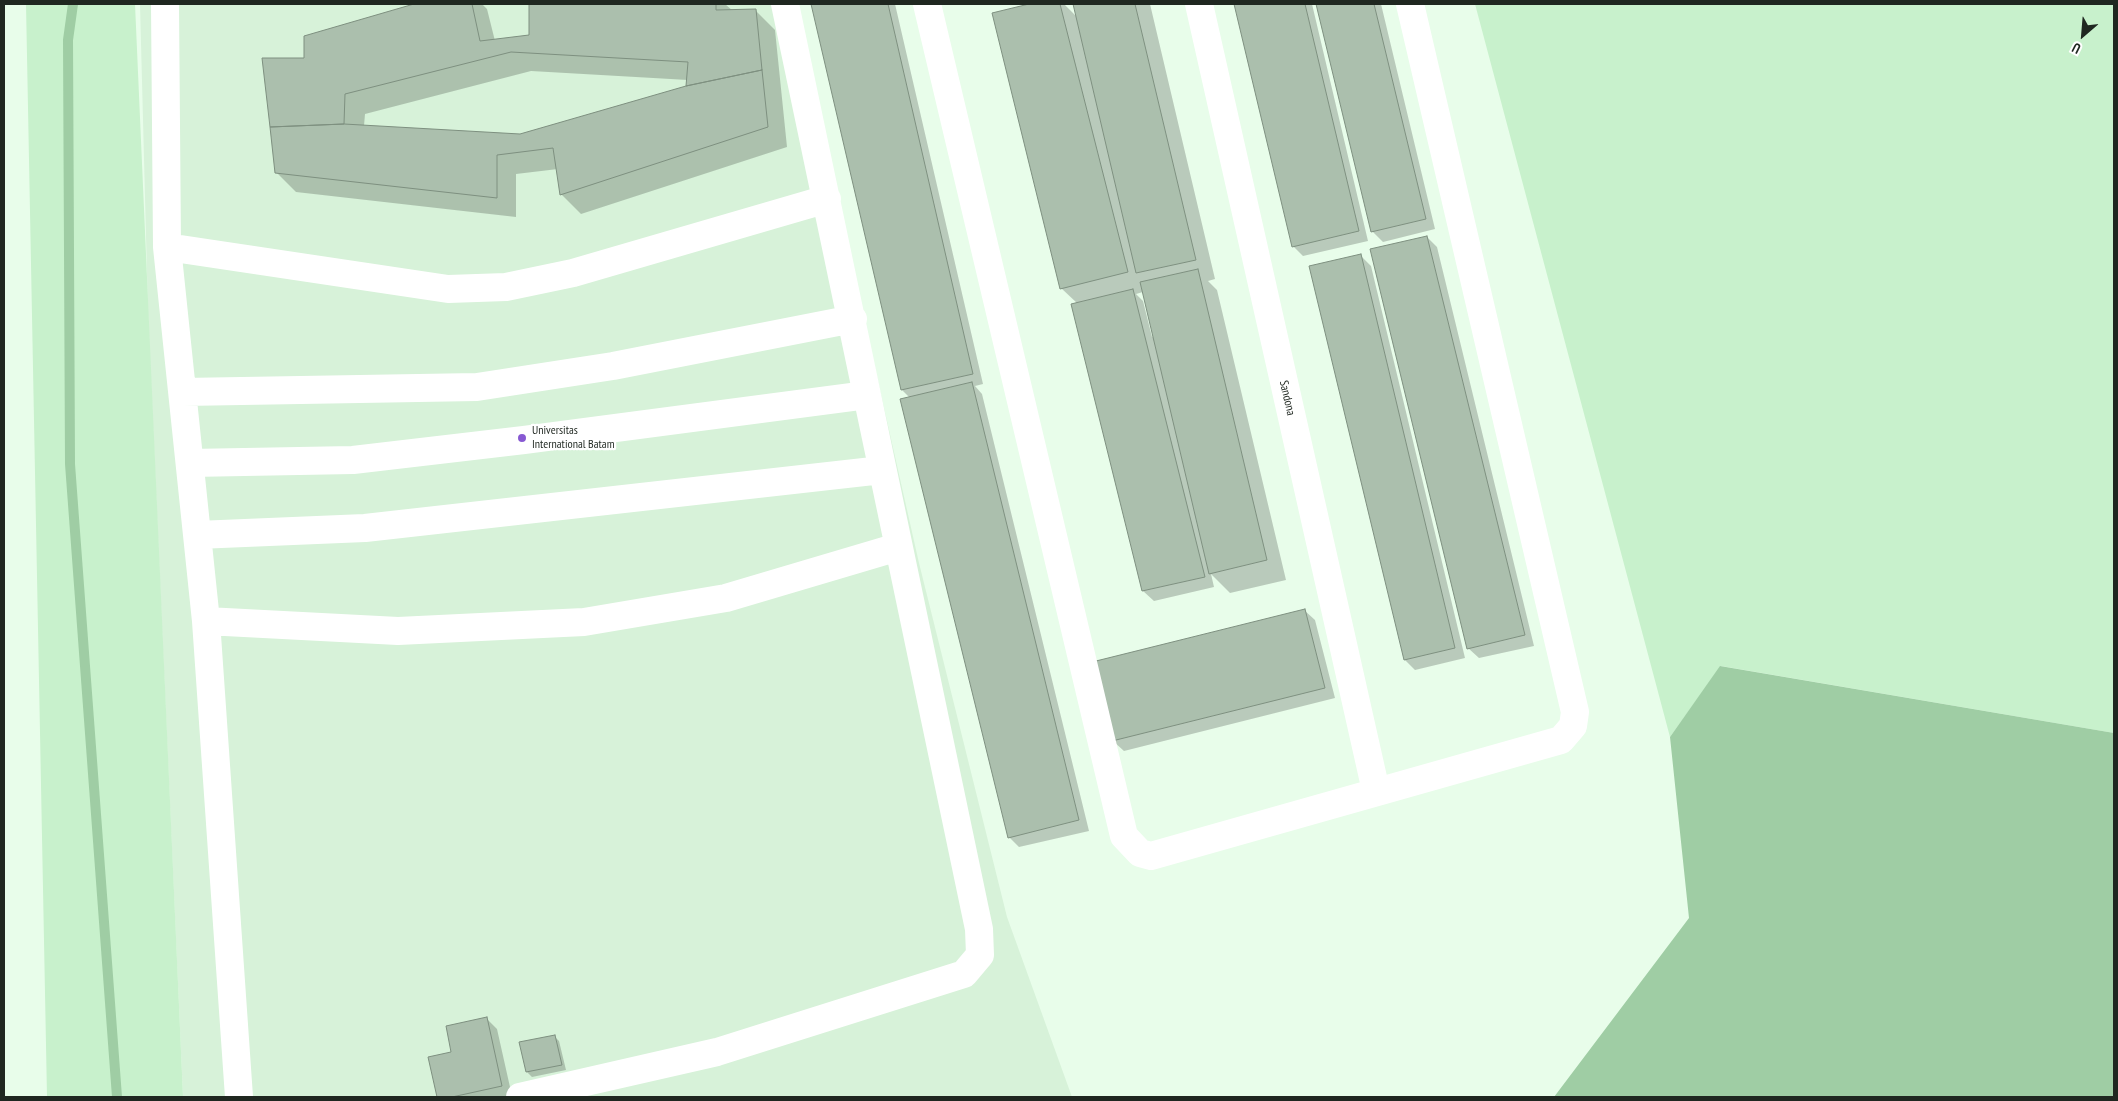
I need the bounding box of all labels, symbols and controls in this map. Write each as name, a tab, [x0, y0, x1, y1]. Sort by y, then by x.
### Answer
north arrow	[2058, 10, 2108, 60]
text: U	[2069, 39, 2083, 58]
street label: Sandona	[1276, 379, 1298, 417]
place label: Universitas International Batam	[532, 424, 614, 452]
marker: Universitas International Batam	[516, 432, 528, 444]

